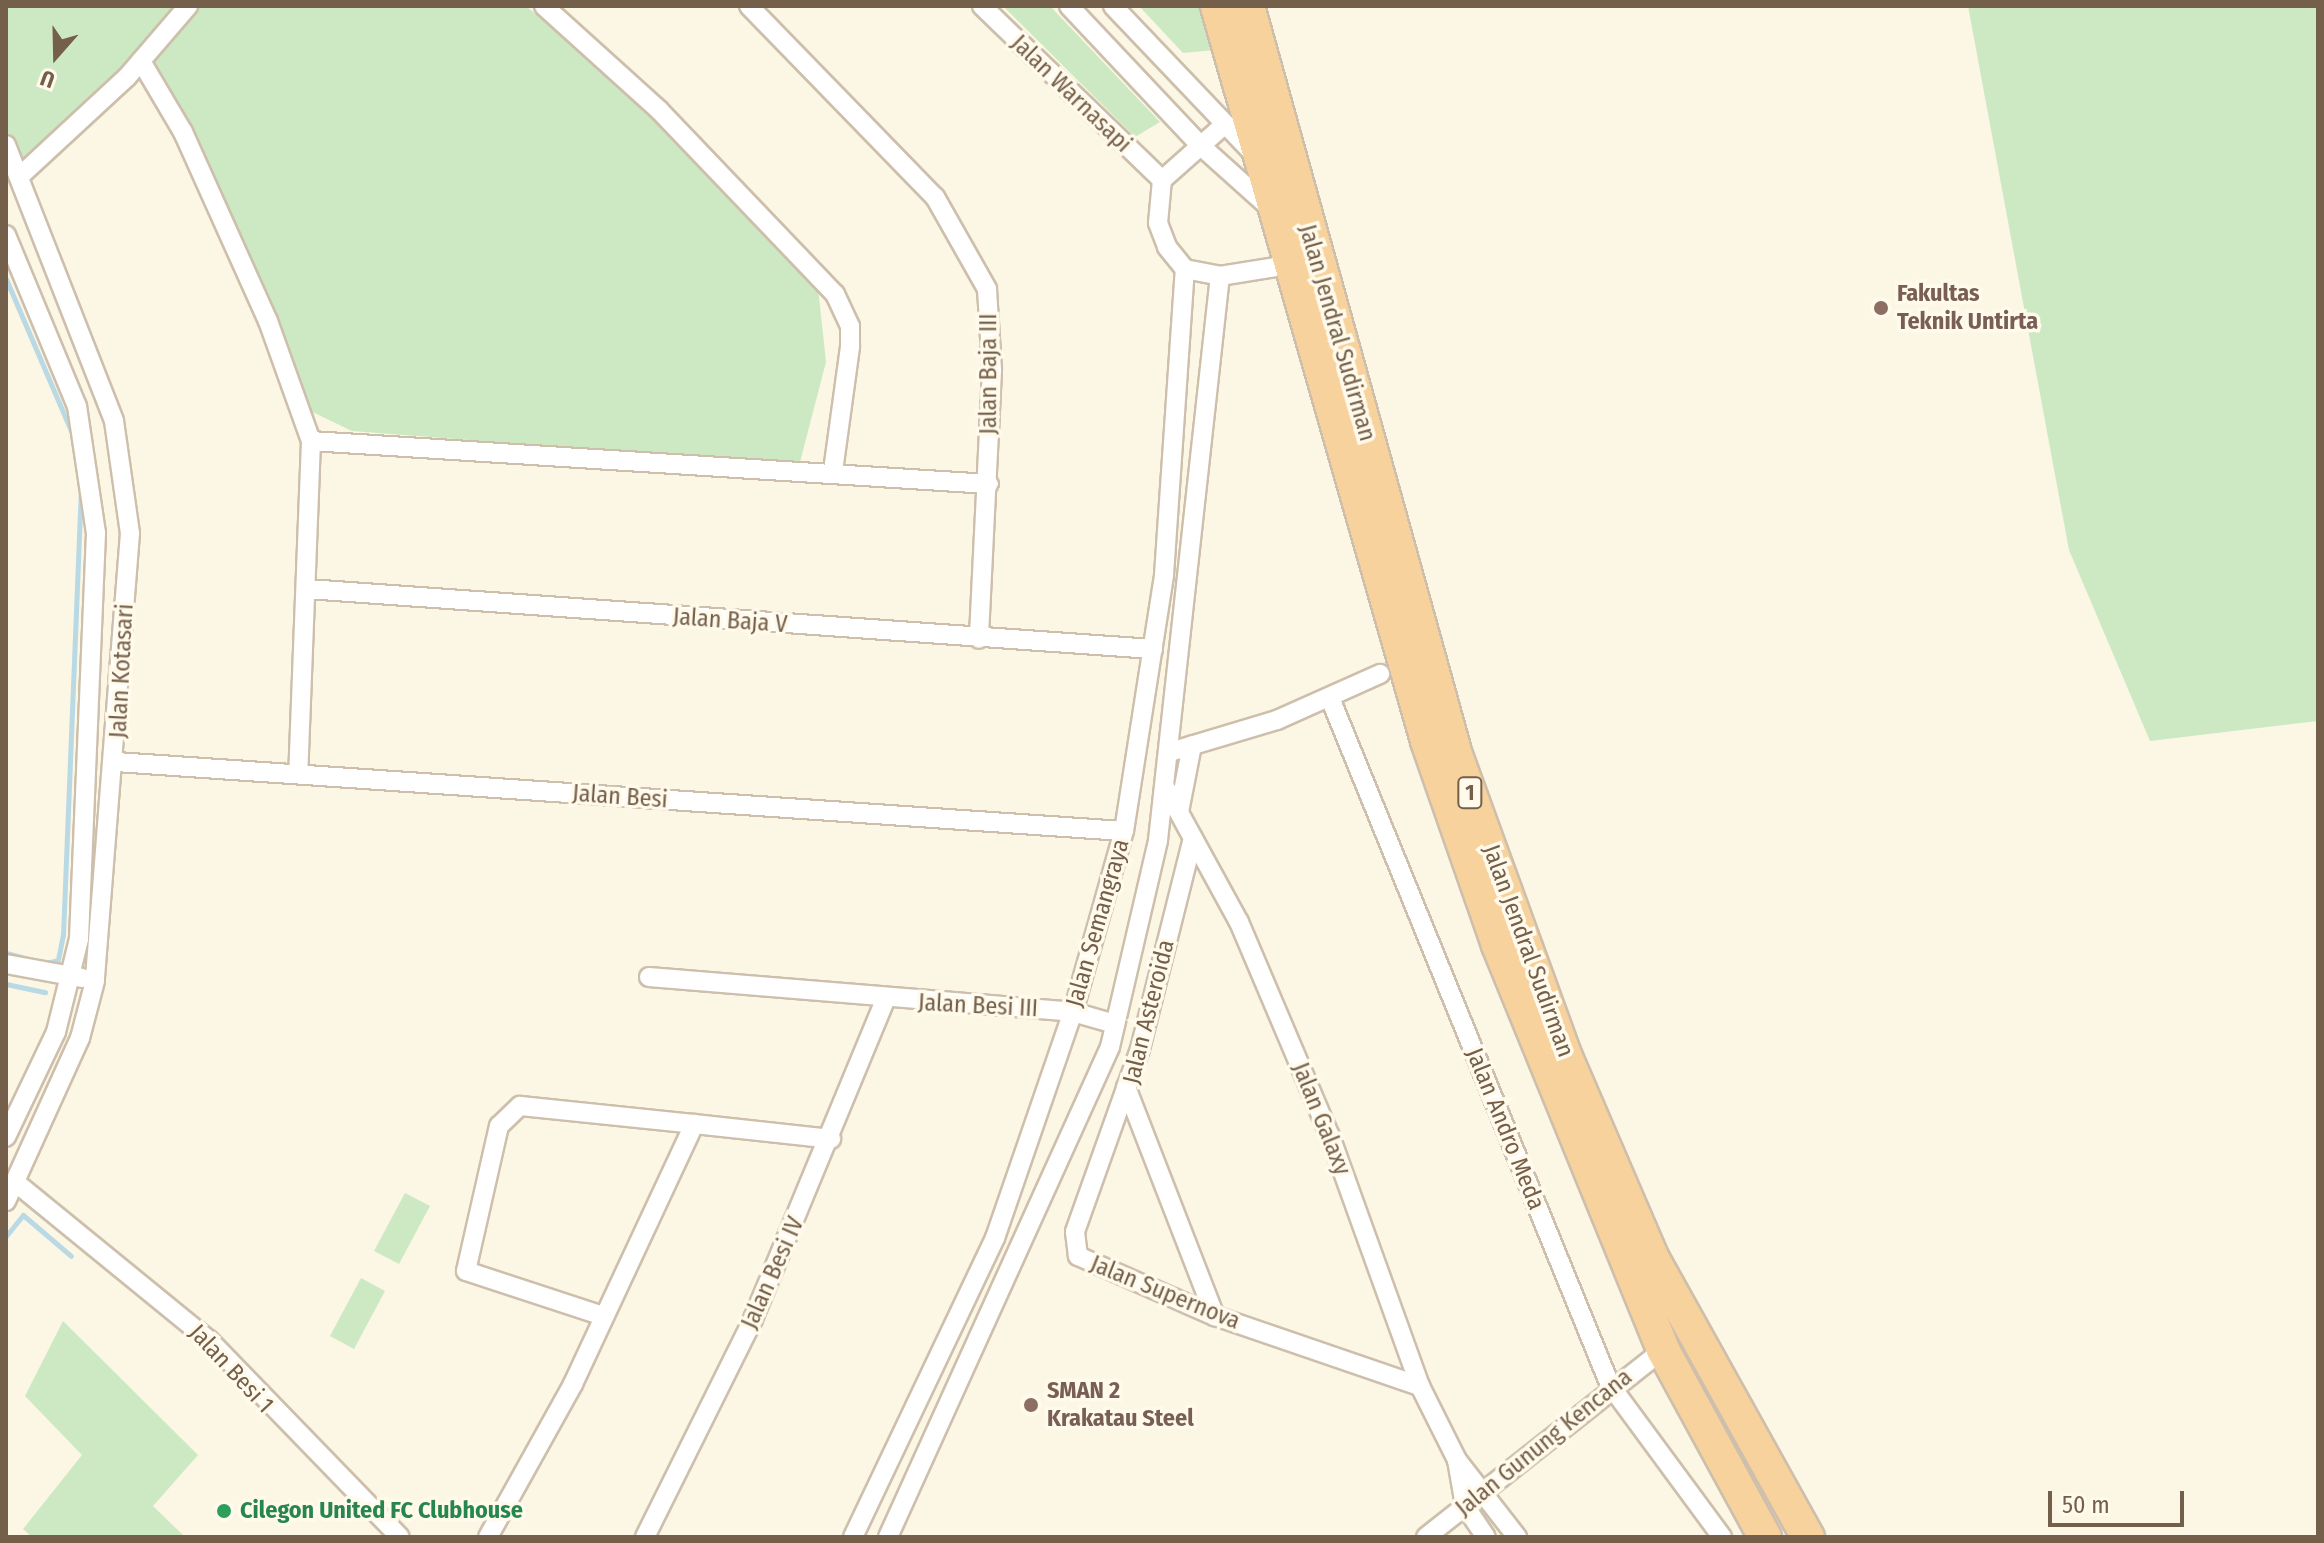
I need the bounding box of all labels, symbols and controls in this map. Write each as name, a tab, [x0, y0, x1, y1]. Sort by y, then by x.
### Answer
north arrow	[16, 16, 96, 96]
street label: Jalan Warnasapi	[1005, 29, 1137, 159]
text: U	[37, 64, 58, 94]
street label: Jalan Jendral Sudirman	[1292, 221, 1382, 445]
place label: Fakultas Teknik Untirta	[1897, 280, 2038, 336]
marker: Fakultas Teknik Untirta	[1872, 299, 1890, 317]
street label: Jalan Baja III	[975, 313, 1003, 435]
street label: Jalan Kotasari	[104, 603, 140, 739]
street label: Jalan Baja V	[672, 603, 788, 639]
road number: 1	[1456, 775, 1484, 811]
street label: Jalan Besi	[571, 779, 669, 815]
street label: Jalan Semangraya	[1060, 836, 1136, 1010]
street label: Jalan Jendral Sudirman	[1476, 841, 1580, 1061]
street label: Jalan Asteroida	[1117, 937, 1181, 1087]
street label: Jalan Besi III	[917, 988, 1039, 1024]
street label: Jalan Andro Meda	[1459, 1044, 1551, 1214]
street label: Jalan Galaxy	[1285, 1059, 1357, 1179]
street label: Jalan Besi IV	[735, 1212, 811, 1334]
street label: Jalan Supernova	[1086, 1250, 1244, 1336]
street label: Jalan Besi 1	[183, 1319, 279, 1419]
street label: Jalan Gunung Kencana	[1450, 1363, 1638, 1523]
place label: SMAN 2 Krakatau Steel	[1047, 1377, 1194, 1433]
marker: SMAN 2 Krakatau Steel	[1022, 1396, 1040, 1414]
scale bar	[2052, 1475, 2188, 1525]
text: 50 m	[2062, 1491, 2110, 1519]
place label: Cilegon United FC Clubhouse	[240, 1497, 523, 1525]
marker: Cilegon United FC Clubhouse	[215, 1502, 233, 1520]

